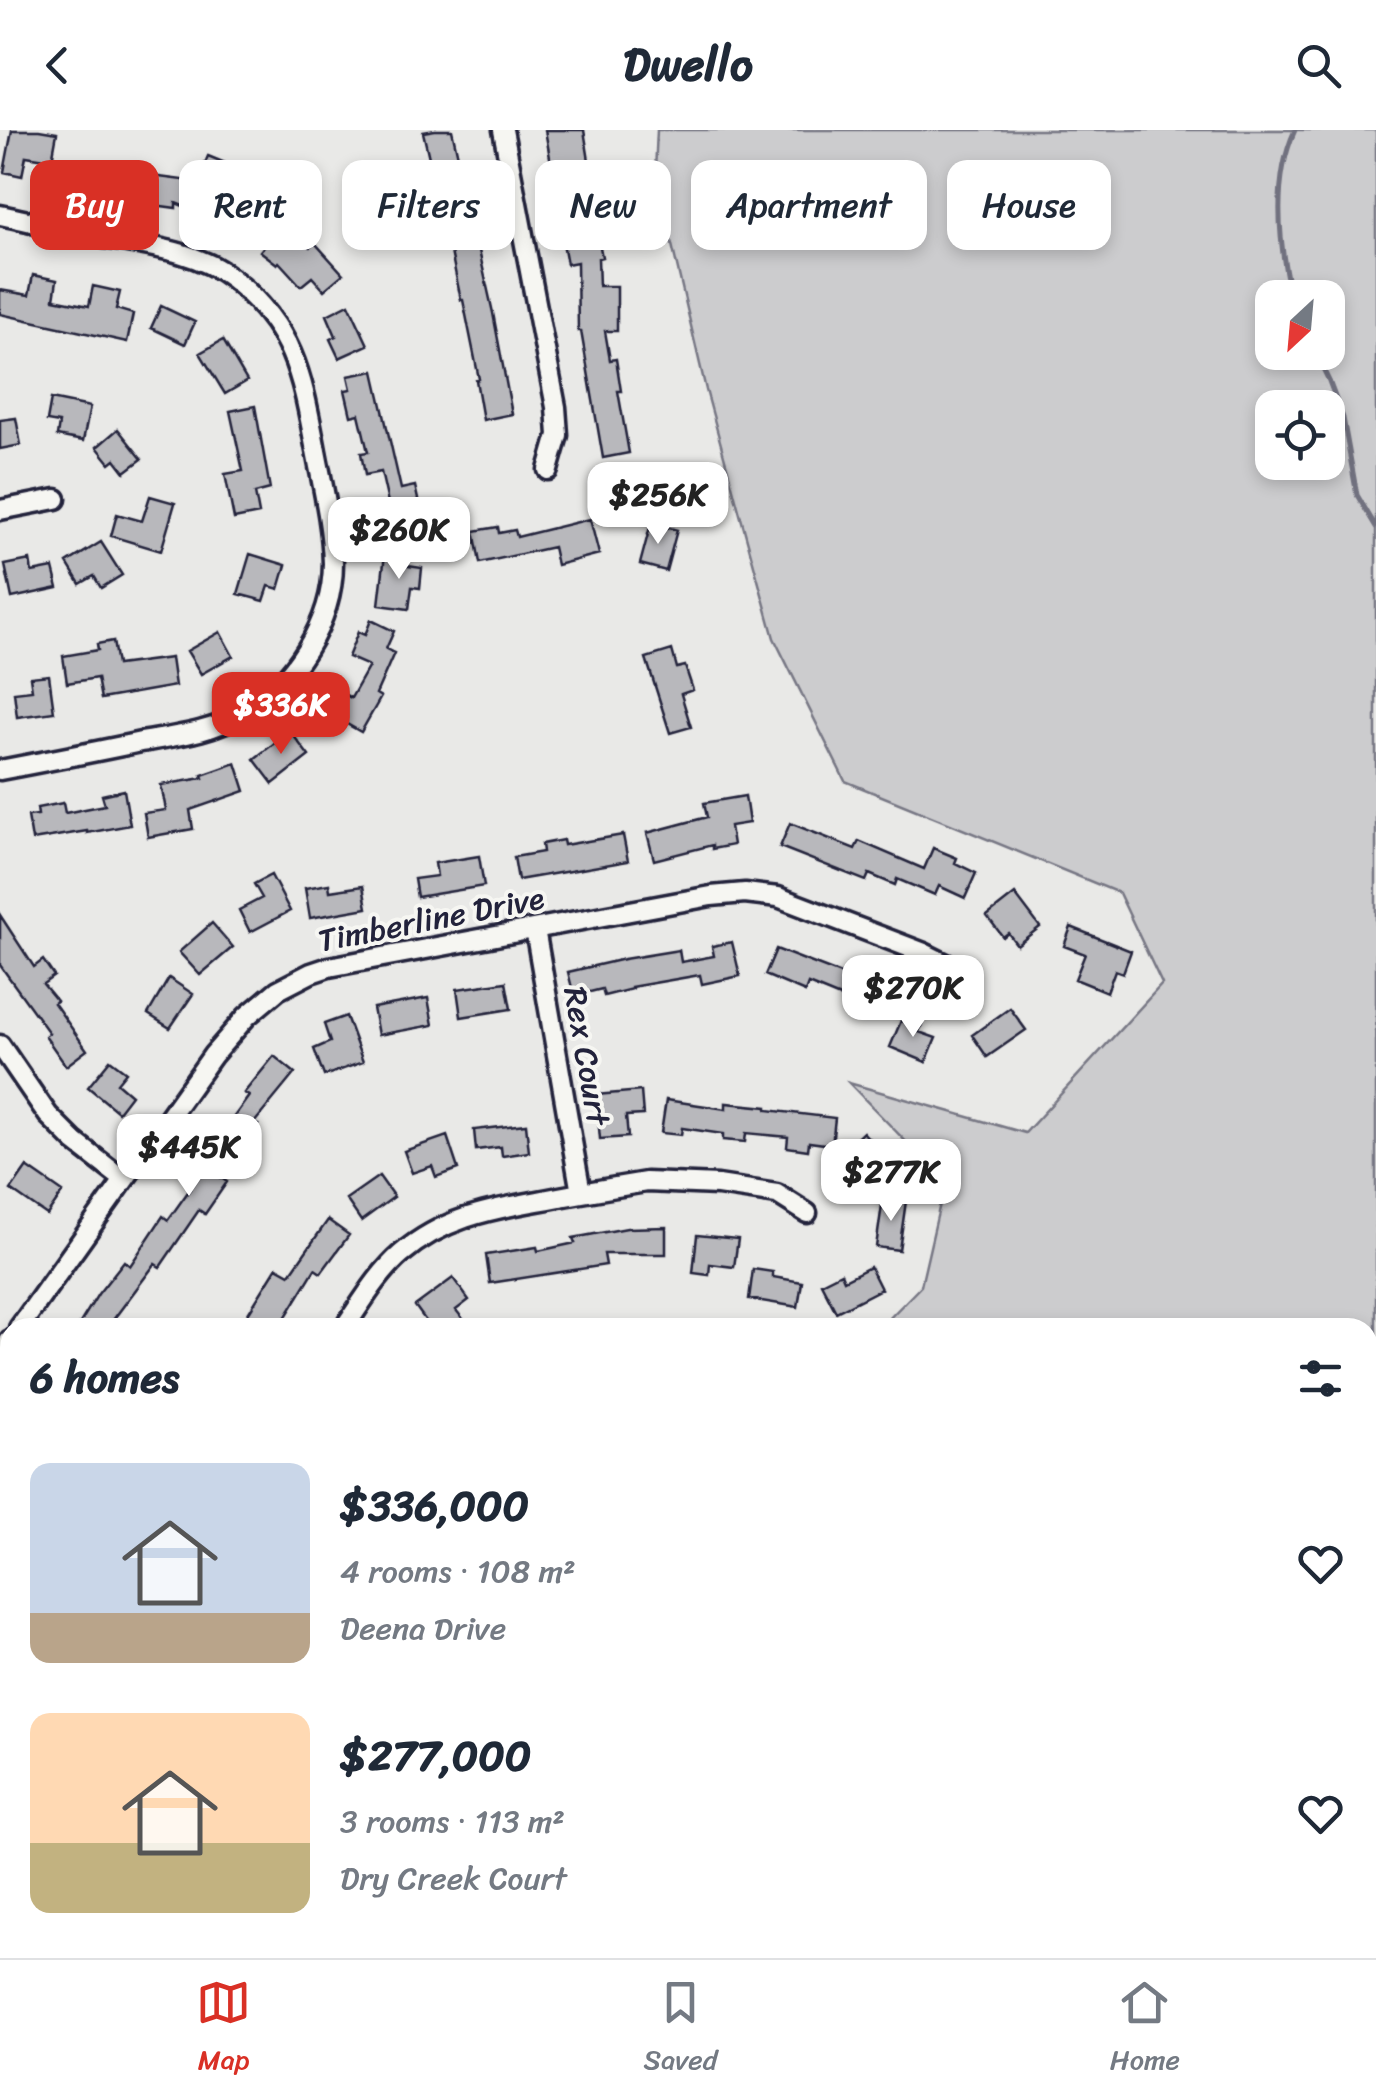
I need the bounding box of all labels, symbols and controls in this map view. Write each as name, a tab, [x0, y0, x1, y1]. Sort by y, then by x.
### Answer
text: Dwello	[623, 25, 753, 105]
icon: back	[30, 38, 85, 93]
icon: search	[1291, 38, 1346, 93]
chip: Buy	[30, 160, 159, 250]
chip: Rent	[179, 160, 322, 250]
chip: Filters	[342, 160, 515, 250]
chip: New	[535, 160, 671, 250]
chip: Apartment	[691, 160, 927, 250]
chip: House	[947, 160, 1111, 250]
north arrow	[1255, 280, 1345, 370]
map controls	[1255, 280, 1345, 480]
button: locate	[1255, 390, 1345, 480]
pin: $256K	[588, 462, 728, 547]
text: $256K	[609, 466, 707, 523]
pin: $260K	[329, 497, 469, 582]
text: $260K	[350, 501, 448, 558]
pin: $336K	[211, 672, 351, 757]
text: $336K	[234, 676, 328, 733]
street label: Timberline Drive	[313, 870, 549, 969]
pin: $270K	[843, 955, 983, 1040]
text: $270K	[864, 959, 962, 1016]
street label: Rex Court	[546, 982, 627, 1131]
pin: $445K	[119, 1114, 259, 1199]
text: $445K	[139, 1118, 239, 1175]
pin: $277K	[821, 1139, 961, 1224]
text: $277K	[843, 1143, 939, 1200]
text: 6 homes	[30, 1341, 179, 1415]
icon: filters	[1293, 1351, 1348, 1406]
text: $336,000	[340, 1469, 529, 1543]
icon: home	[110, 1503, 230, 1623]
icon: heart	[1293, 1536, 1348, 1591]
text: 4 rooms · 108 m²	[340, 1543, 576, 1600]
text: Deena Drive	[340, 1600, 506, 1657]
text: $277,000	[340, 1719, 531, 1793]
icon: home	[110, 1753, 230, 1873]
icon: heart	[1293, 1786, 1348, 1841]
text: 3 rooms · 113 m²	[340, 1793, 565, 1850]
text: Dry Creek Court	[340, 1850, 567, 1907]
tab: Map	[196, 1975, 251, 2084]
tab: Saved	[644, 1975, 717, 2084]
tab: Home	[1110, 1975, 1180, 2084]

